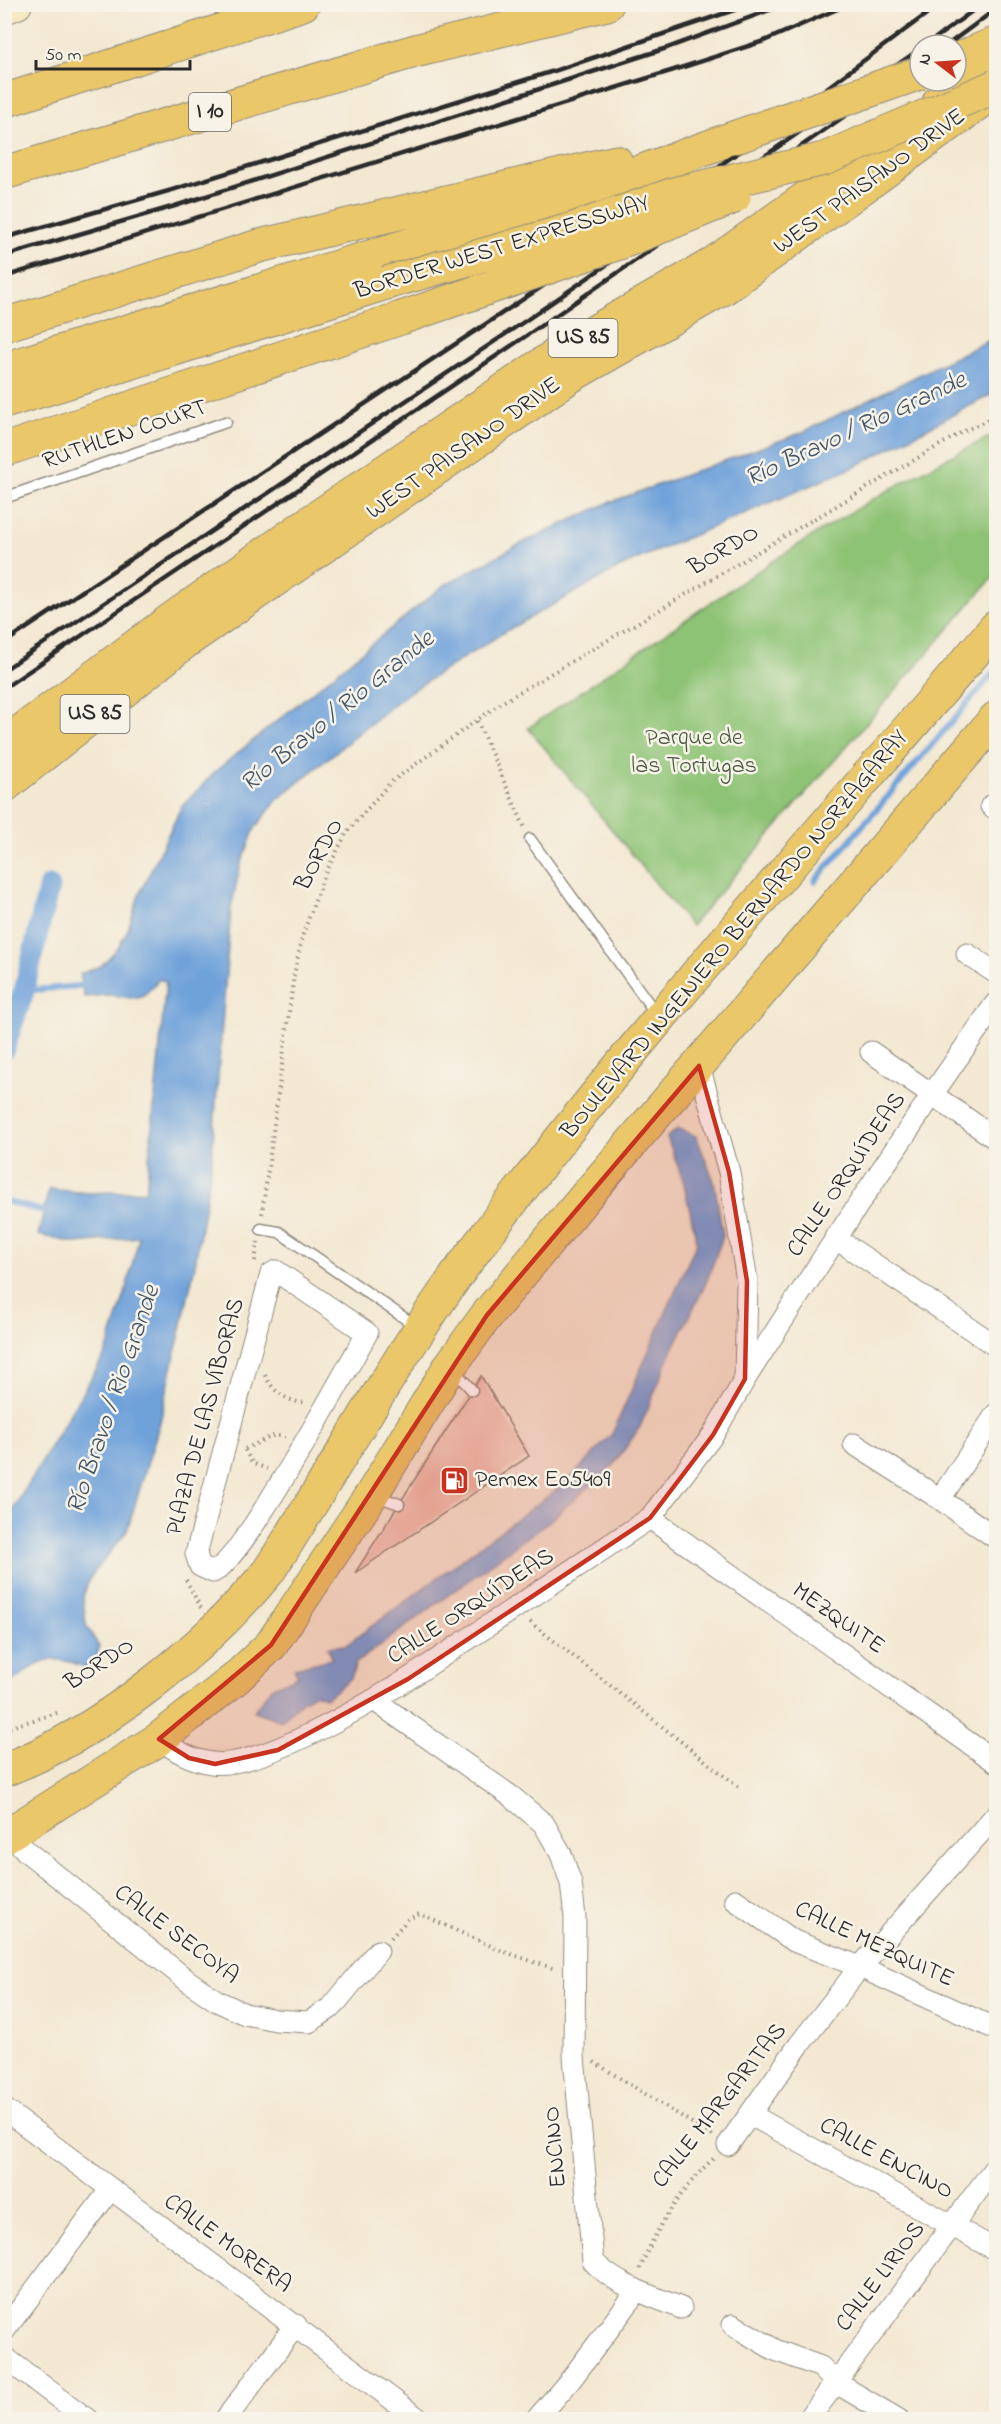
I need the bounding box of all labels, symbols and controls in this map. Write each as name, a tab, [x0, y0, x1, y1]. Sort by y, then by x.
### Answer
scale bar	[36, 33, 190, 71]
north arrow	[908, 33, 968, 93]
text: 50 m	[45, 43, 82, 69]
text: N	[913, 50, 939, 68]
road number: I 10	[189, 93, 231, 131]
street label: WEST PAISANO DRIVE	[767, 100, 973, 264]
street label: BORDER WEST EXPRESSWAY	[349, 186, 654, 310]
road number: US 85	[548, 319, 618, 357]
water label: Río Bravo / Rio Grande	[739, 362, 974, 498]
street label: WEST PAISANO DRIVE	[360, 369, 568, 529]
street label: RUTHLEN COURT	[38, 390, 212, 480]
street label: BORDO	[681, 516, 766, 586]
water label: Río Bravo / Rio Grande	[233, 621, 444, 802]
road number: US 85	[60, 695, 130, 733]
park label: Parque de las Tortugas	[631, 721, 757, 784]
street label: BOULEVARD INGENIERO BERNARDO NORZAGARAY	[552, 723, 917, 1148]
street label: BORDO	[286, 813, 354, 898]
street label: CALLE ORQUÍDEAS	[779, 1085, 915, 1265]
water label: Río Bravo / Rio Grande	[57, 1279, 171, 1520]
street label: PLAZA DE LAS VÍBORAS	[157, 1294, 255, 1540]
place label: Pemex E05409	[475, 1463, 611, 1498]
fuel station icon: Pemex E05409	[438, 1464, 470, 1496]
street label: CALLE ORQUÍDEAS	[381, 1540, 561, 1674]
street label: MEZQUITE	[784, 1574, 892, 1664]
street label: BORDO	[57, 1629, 142, 1701]
street label: CALLE SECOYA	[106, 1876, 246, 1994]
street label: CALLE MEZQUITE	[788, 1893, 960, 1997]
street label: CALLE MARGARITAS	[644, 2016, 796, 2196]
street label: ENCINO	[535, 2105, 577, 2189]
street label: CALLE ENCINO	[813, 2109, 959, 2209]
street label: CALLE MORERA	[156, 2185, 298, 2303]
street label: CALLE LIRIOS	[828, 2214, 934, 2340]

